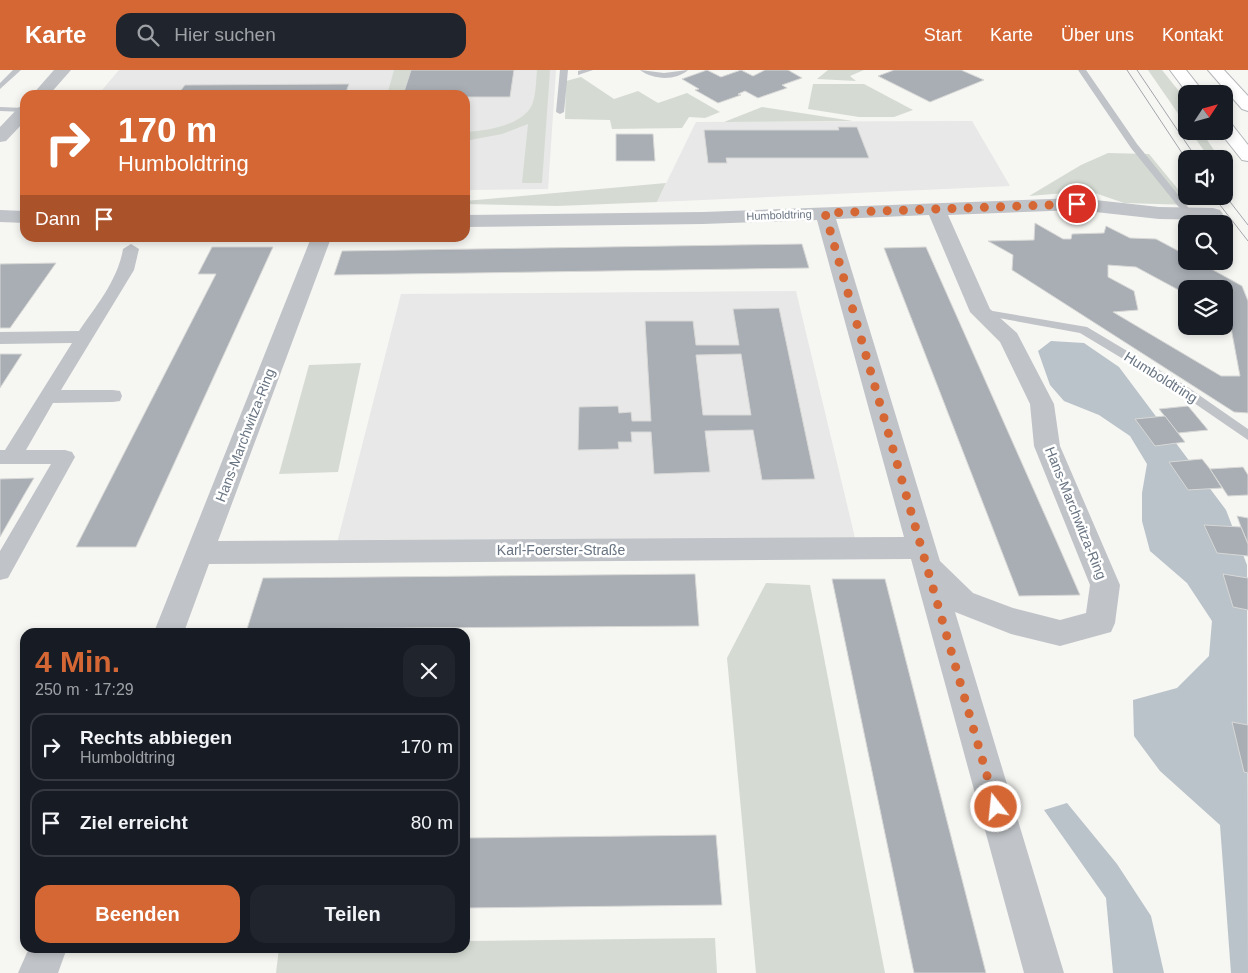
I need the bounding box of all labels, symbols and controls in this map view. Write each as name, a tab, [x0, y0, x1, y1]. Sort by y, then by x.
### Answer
search box	[116, 13, 466, 58]
text: Karte	[25, 21, 86, 48]
icon: search	[134, 21, 162, 49]
text: Hier suchen	[174, 24, 276, 45]
text: Start	[924, 25, 962, 45]
text: Karte	[990, 25, 1033, 45]
text: Über uns	[1061, 25, 1134, 45]
text: Kontakt	[1162, 25, 1223, 45]
north arrow	[1178, 85, 1232, 140]
map controls	[1178, 85, 1233, 335]
icon: right	[35, 110, 100, 175]
text: 170 m	[118, 110, 217, 149]
button: sound	[1178, 150, 1233, 205]
text: Humboldtring	[118, 151, 249, 176]
pin	[1056, 183, 1098, 225]
icon: arrive	[1063, 190, 1091, 218]
icon: arrive	[90, 205, 118, 233]
text: Dann	[35, 208, 80, 229]
street label: Humboldtring	[746, 208, 812, 222]
button: search	[1178, 215, 1233, 270]
button: layers	[1178, 280, 1233, 335]
street label: Humboldtring	[1121, 348, 1201, 406]
street label: Hans-Marchwitza-Ring	[212, 366, 278, 504]
street label: Hans-Marchwitza-Ring	[1042, 444, 1110, 582]
street label: Karl-Foerster-Straße	[497, 542, 625, 558]
text: 4 Min.	[35, 645, 120, 678]
button: close	[403, 645, 455, 697]
text: 250 m · 17:29	[35, 681, 134, 698]
text: Rechts abbiegen	[80, 727, 232, 748]
icon: right	[37, 733, 65, 761]
text: 170 m	[400, 736, 453, 757]
text: Humboldtring	[80, 749, 175, 766]
position arrow	[969, 780, 1021, 832]
icon: arrive	[37, 809, 65, 837]
text: Ziel erreicht	[80, 812, 188, 833]
text: 80 m	[411, 812, 453, 833]
button: Beenden	[35, 885, 240, 943]
button: Teilen	[250, 885, 455, 943]

